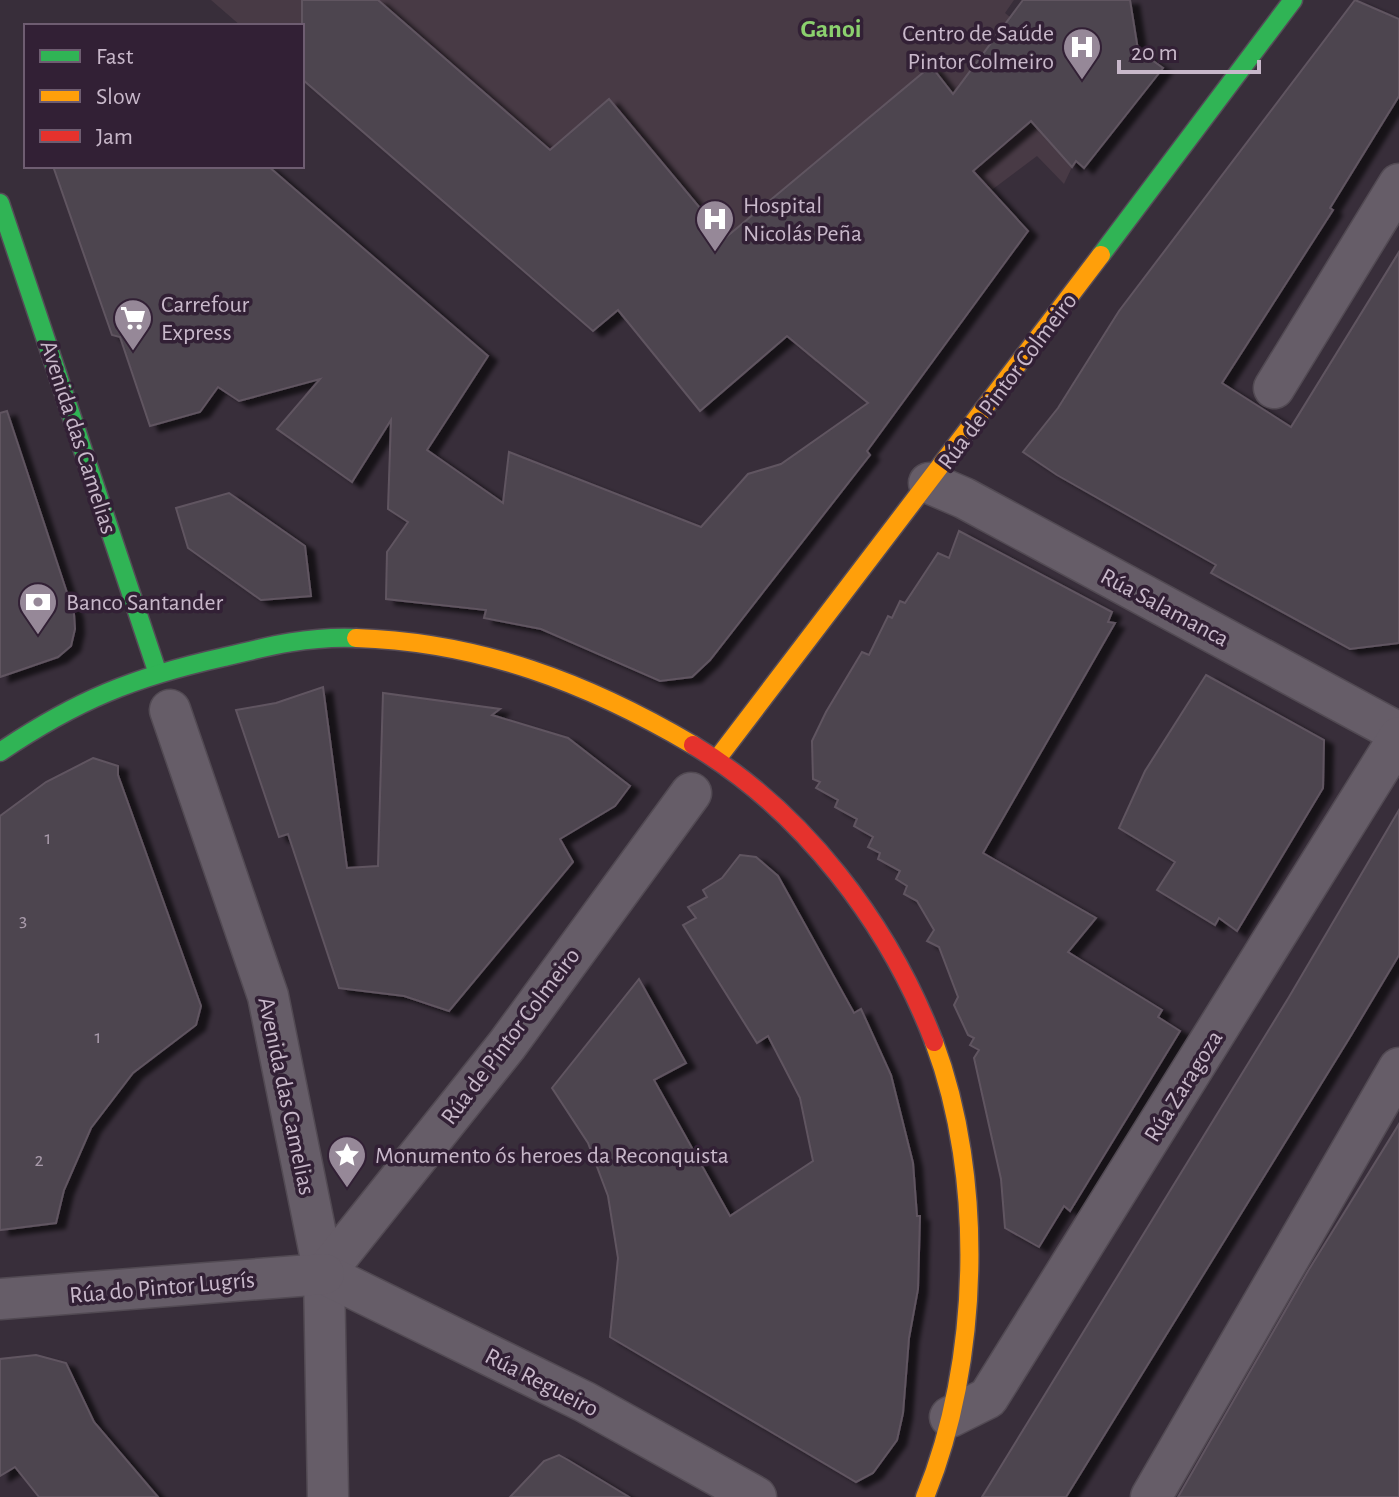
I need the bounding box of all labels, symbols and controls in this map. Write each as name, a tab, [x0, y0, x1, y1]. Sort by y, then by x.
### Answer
district label: Ganoi	[800, 16, 862, 42]
place label: Centro de Saúde Pintor Colmeiro	[902, 22, 1054, 74]
legend	[24, 24, 304, 168]
scale bar	[1119, 24, 1259, 74]
hospital icon: Centro de Saúde Pintor Colmeiro	[1061, 26, 1103, 81]
text: 20 m	[1131, 41, 1178, 65]
text: Fast	[96, 45, 134, 69]
text: Slow	[96, 85, 141, 109]
text: Jam	[96, 125, 133, 149]
place label: Hospital Nicolás Peña	[743, 194, 862, 246]
hospital icon: Hospital Nicolás Peña	[694, 198, 736, 253]
street label: Rúa de Pintor Colmeiro	[934, 289, 1082, 474]
place label: Carrefour Express	[161, 293, 249, 345]
supermarket icon: Carrefour Express	[112, 297, 154, 352]
street label: Avenida das Camelias	[35, 338, 121, 537]
street label: Rúa Salamanca	[1096, 564, 1233, 652]
bank icon: Banco Santander	[17, 581, 59, 636]
place label: Banco Santander	[66, 591, 224, 615]
house number: 1	[45, 828, 51, 848]
house number: 3	[19, 910, 27, 930]
street label: Rúa de Pintor Colmeiro	[437, 944, 585, 1129]
street label: Avenida das Camelias	[253, 995, 319, 1197]
house number: 1	[95, 1027, 101, 1047]
street label: Rúa Zaragoza	[1140, 1027, 1228, 1146]
place icon: Monumento ós heroes da Reconquista	[326, 1134, 368, 1189]
place label: Monumento ós heroes da Reconquista	[375, 1144, 729, 1168]
house number: 2	[34, 1150, 44, 1170]
street label: Rúa do Pintor Lugrís	[68, 1268, 256, 1308]
street label: Rúa Regueiro	[481, 1344, 602, 1422]

